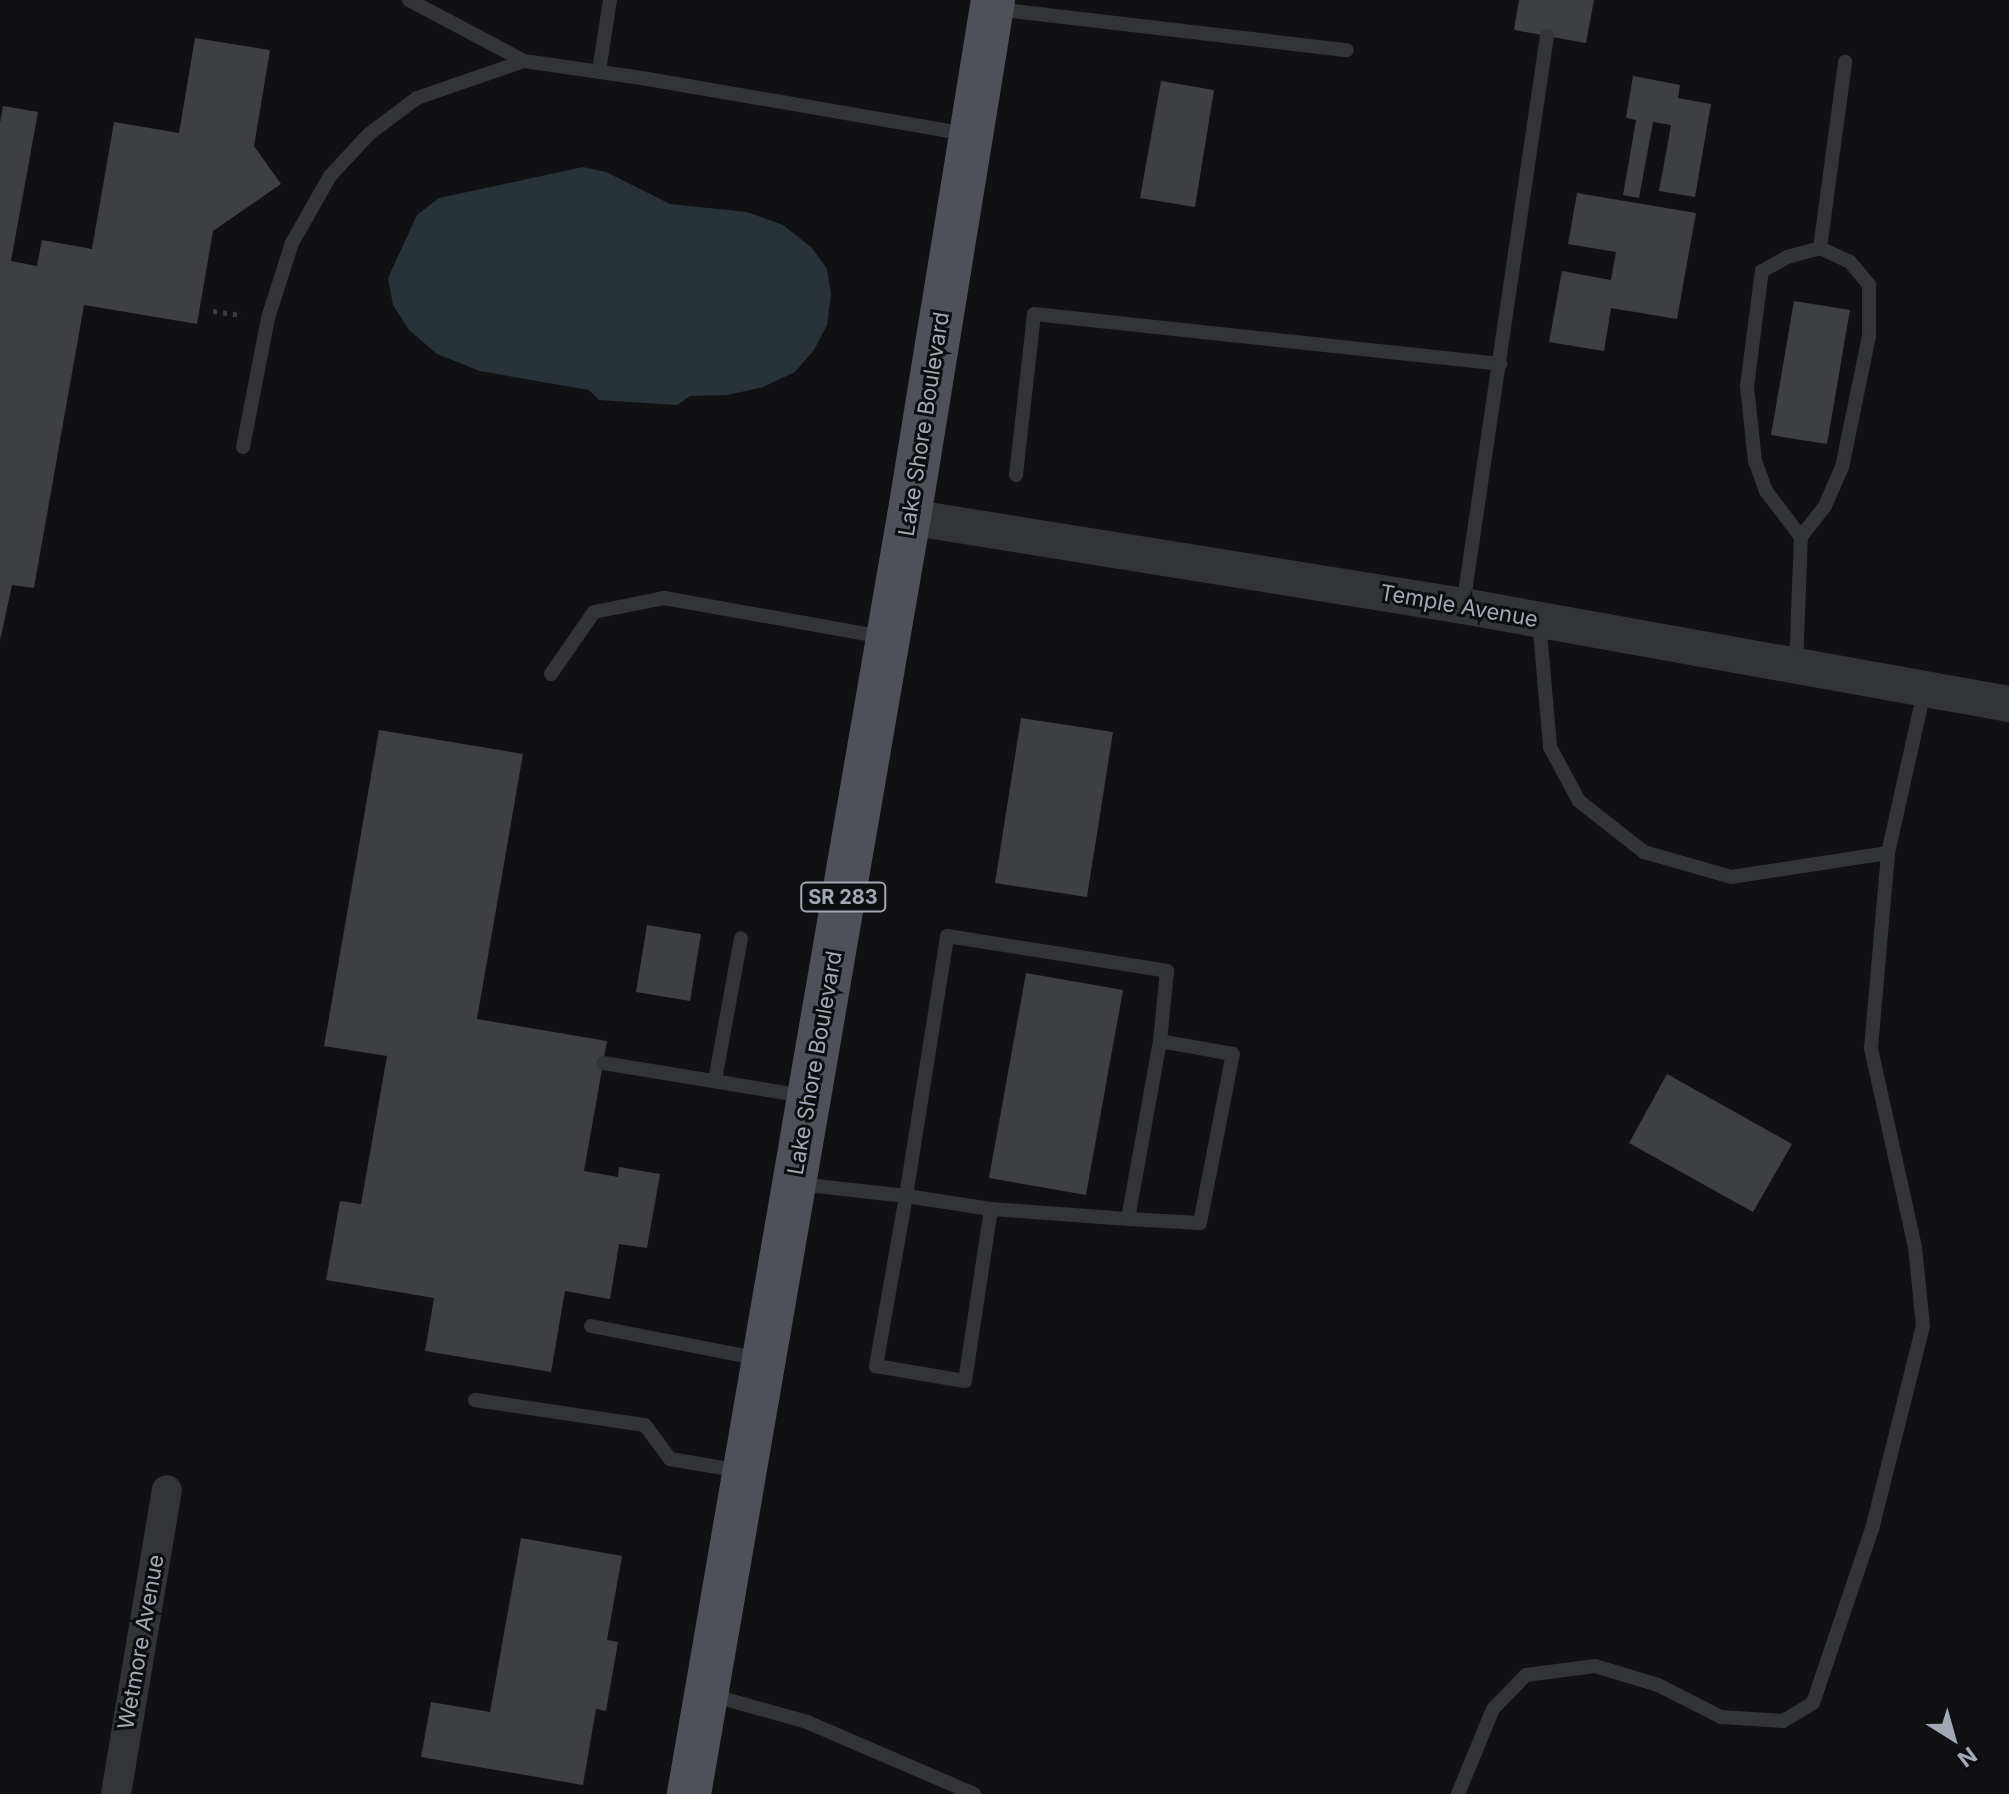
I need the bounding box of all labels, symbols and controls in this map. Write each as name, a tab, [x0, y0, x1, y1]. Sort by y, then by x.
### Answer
street label: Lake Shore Boulevard	[893, 310, 955, 538]
street label: Temple Avenue	[1378, 579, 1540, 633]
road number: SR 283	[799, 881, 887, 913]
street label: Lake Shore Boulevard	[782, 949, 848, 1177]
street label: Wetmore Avenue	[113, 1552, 169, 1732]
north arrow	[1913, 1698, 1993, 1778]
text: N	[1953, 1742, 1982, 1773]

